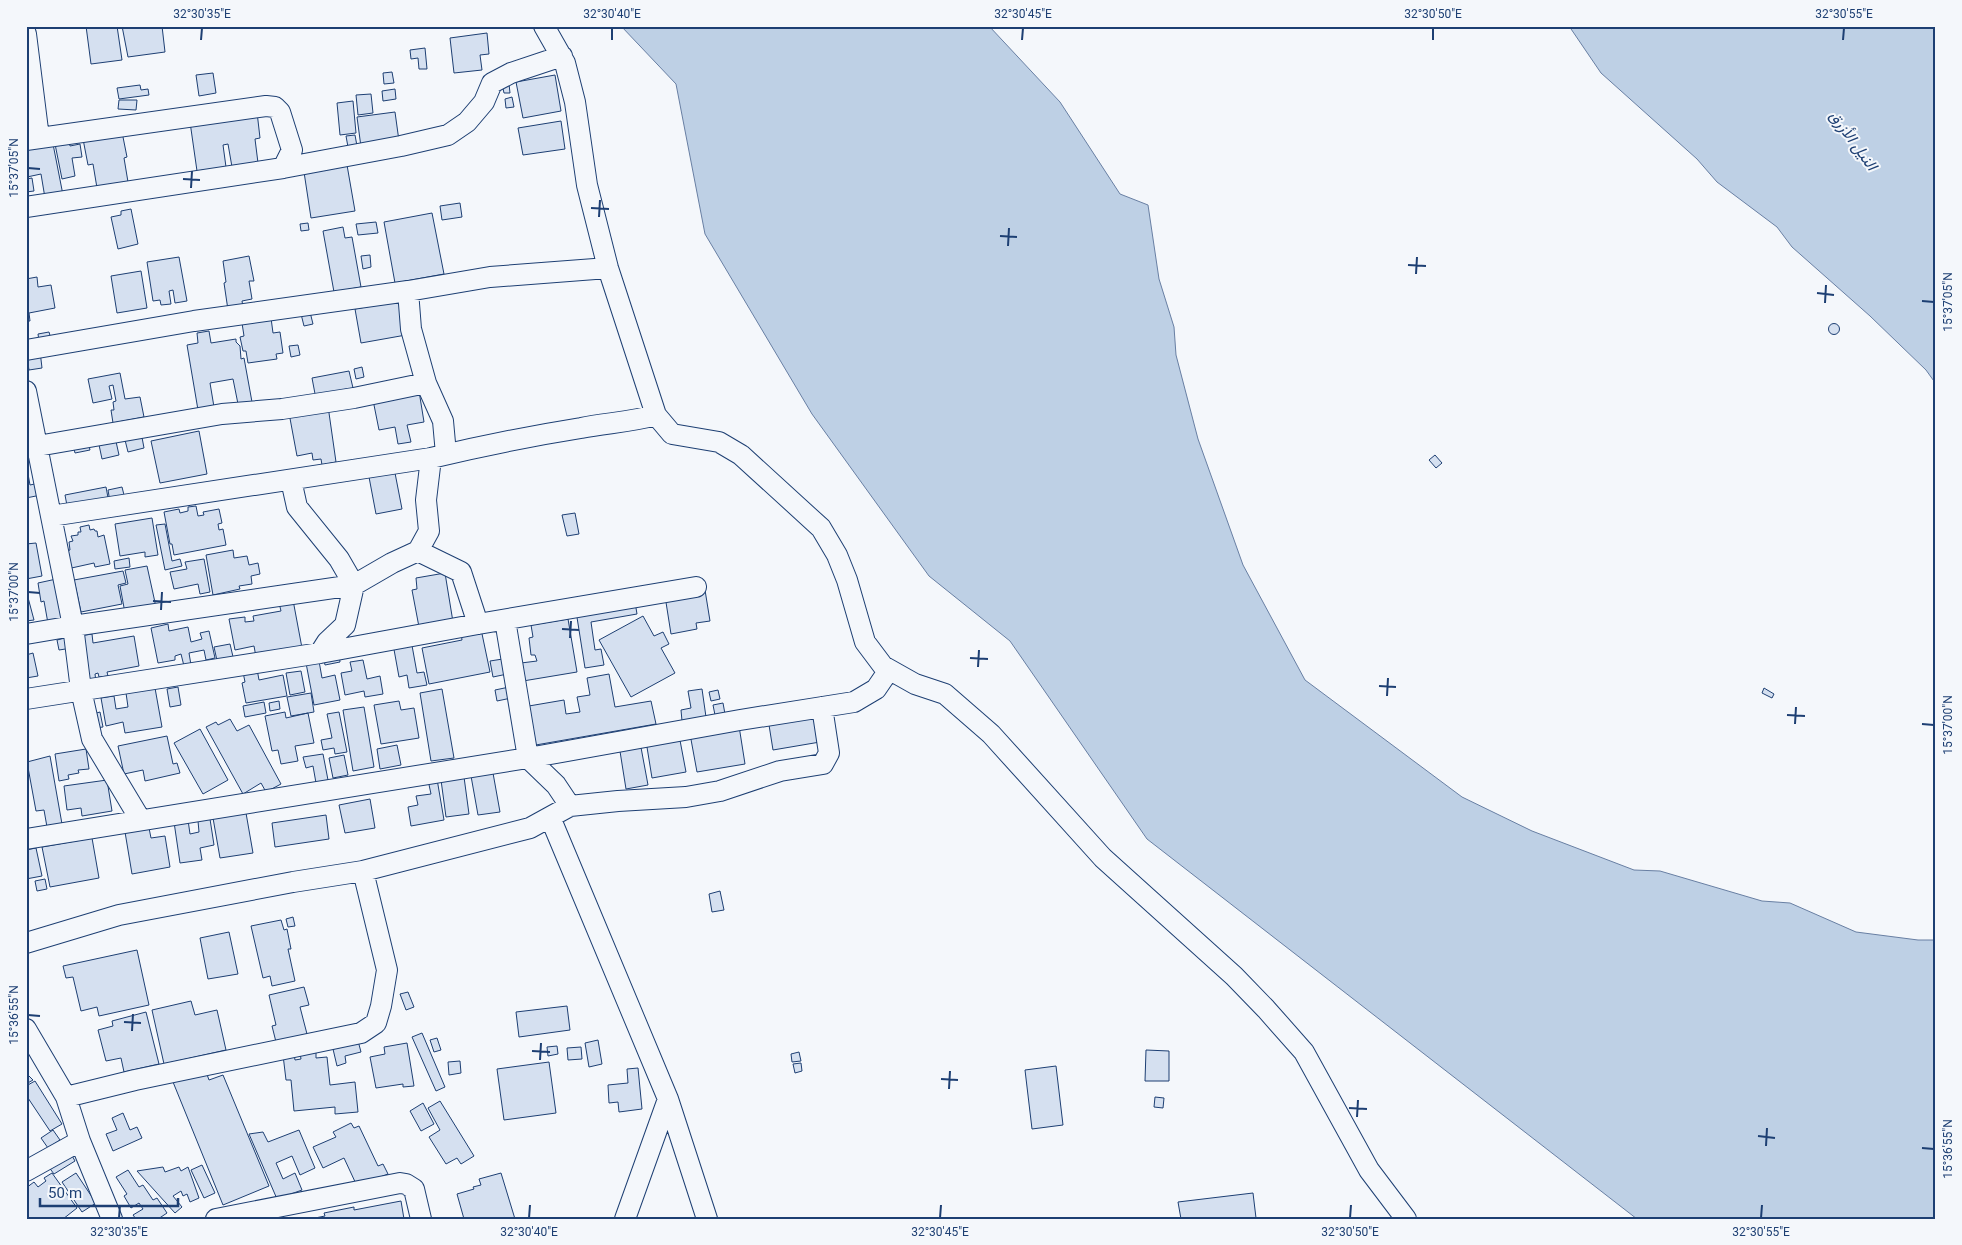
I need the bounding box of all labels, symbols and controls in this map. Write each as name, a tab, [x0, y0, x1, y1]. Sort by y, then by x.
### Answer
text: 32°30'35"E	[173, 6, 231, 24]
text: 32°30'40"E	[583, 6, 641, 24]
text: 32°30'45"E	[994, 6, 1052, 24]
text: 32°30'50"E	[1404, 6, 1462, 24]
text: 32°30'55"E	[1815, 6, 1873, 24]
water label: النيل الأزرق	[1822, 106, 1884, 179]
text: 15°37'05"N	[6, 138, 24, 198]
text: 15°37'05"N	[1940, 272, 1958, 332]
text: 15°37'00"N	[6, 562, 24, 622]
text: 15°37'00"N	[1940, 695, 1958, 755]
text: 15°36'55"N	[6, 985, 24, 1045]
text: 15°36'55"N	[1940, 1119, 1958, 1179]
scale bar	[40, 1175, 178, 1207]
text: 50 m	[48, 1183, 82, 1206]
text: 32°30'35"E	[90, 1224, 148, 1242]
text: 32°30'40"E	[500, 1224, 558, 1242]
text: 32°30'45"E	[911, 1224, 969, 1242]
text: 32°30'50"E	[1321, 1224, 1379, 1242]
text: 32°30'55"E	[1732, 1224, 1790, 1242]

